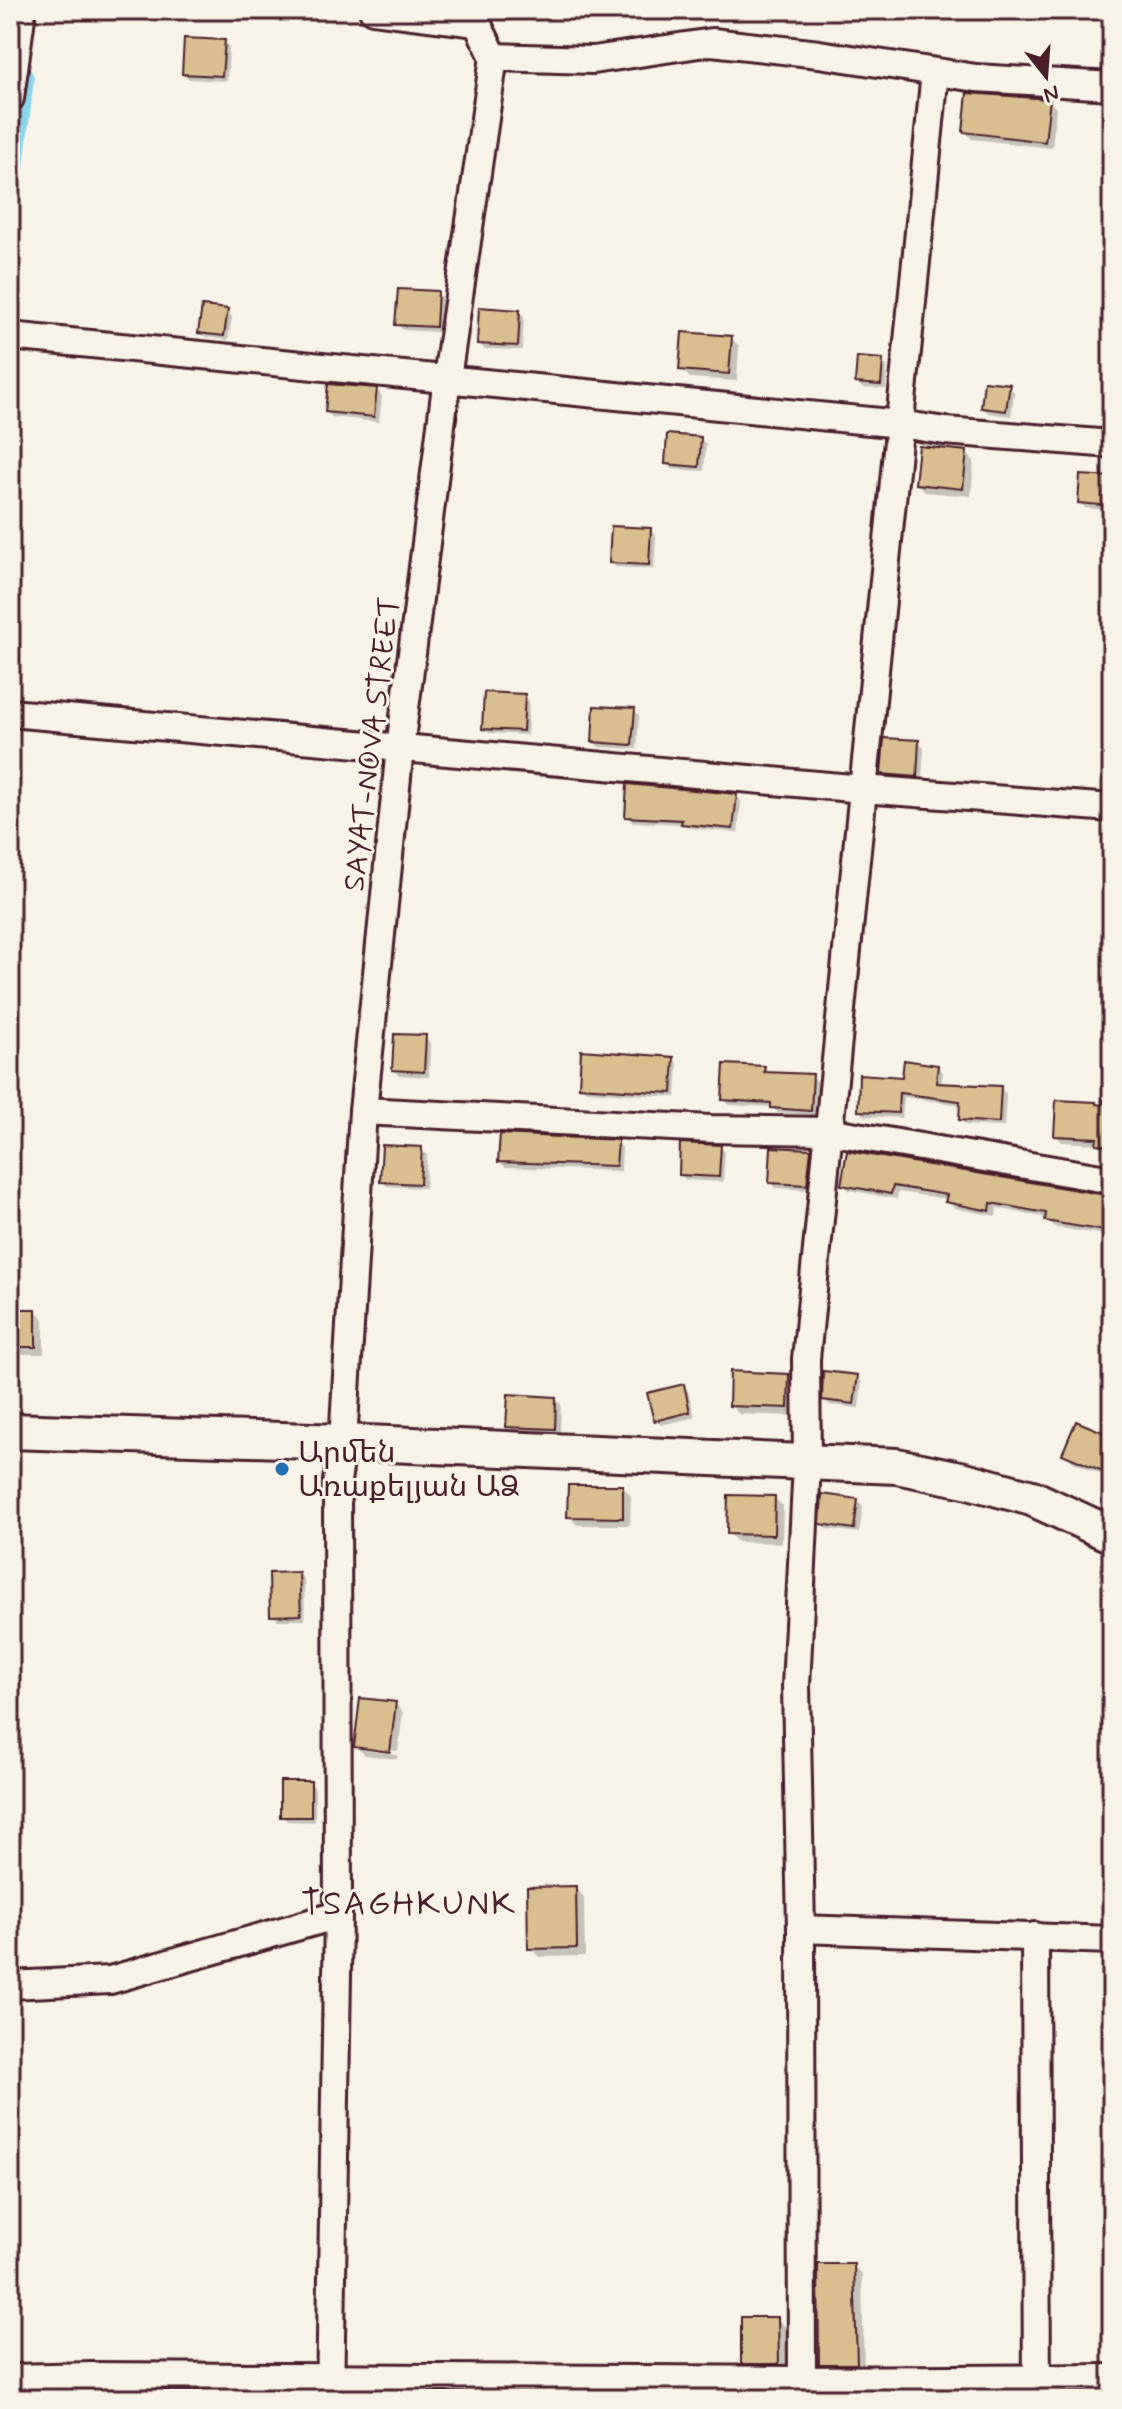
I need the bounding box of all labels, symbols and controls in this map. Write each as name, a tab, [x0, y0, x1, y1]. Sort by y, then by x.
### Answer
north arrow	[1006, 36, 1086, 116]
text: N	[1040, 78, 1062, 109]
street label: SAYAT-NOVA STREET	[335, 595, 410, 894]
place label: Արմեն Առաքելյան ԱՁ	[298, 1434, 520, 1507]
marker: Արմեն Առաքելյան ԱՁ	[273, 1460, 291, 1478]
district label: TSAGHKUNK	[301, 1882, 517, 1927]

